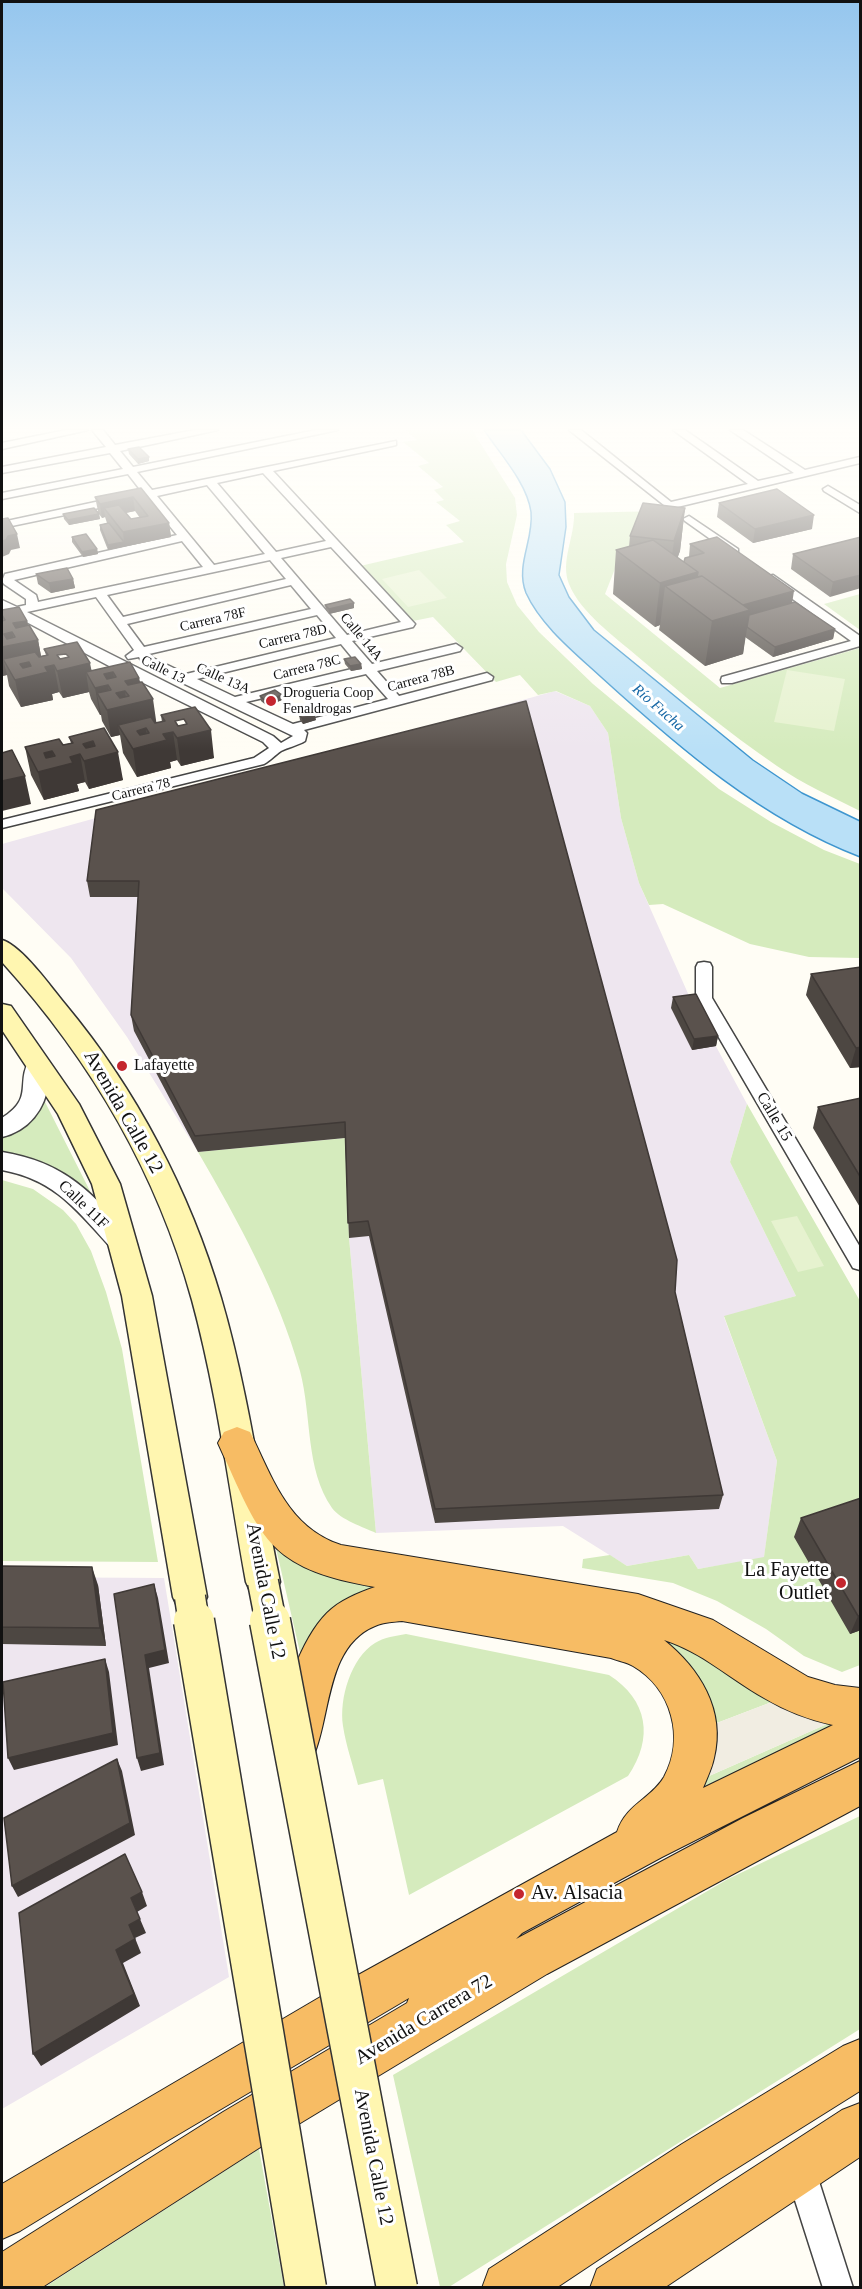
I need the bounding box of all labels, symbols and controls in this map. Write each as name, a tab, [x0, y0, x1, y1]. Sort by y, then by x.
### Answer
street label: Carrera 78F	[178, 604, 248, 636]
street label: Calle 14A	[336, 610, 386, 664]
street label: Carrera 78D	[257, 621, 329, 653]
street label: Calle 13	[138, 652, 188, 688]
street label: Carrera 78C	[272, 652, 342, 684]
street label: Calle 13A	[193, 660, 253, 698]
street label: Carrera 78B	[386, 662, 456, 696]
water label: Río Fucha	[628, 681, 688, 735]
place label: Drogueria Coop Fenaldrogas	[283, 685, 374, 718]
marker: Drogueria Coop Fenaldrogas	[264, 694, 278, 708]
street label: Carrera 78	[110, 775, 172, 805]
street label: Avenida Calle 12	[78, 1046, 168, 1178]
place label: Lafayette	[134, 1056, 194, 1076]
marker: Lafayette	[115, 1059, 129, 1073]
street label: Calle 15	[752, 1089, 796, 1145]
street label: Calle 11F	[54, 1177, 112, 1233]
street label: Avenida Calle 12	[240, 1521, 290, 1661]
place label: La Fayette Outlet	[744, 1559, 829, 1606]
marker: La Fayette Outlet	[834, 1576, 848, 1590]
place label: Av. Alsacia	[531, 1882, 623, 1906]
marker: Av. Alsacia	[512, 1887, 526, 1901]
street label: Avenida Carrera 72	[351, 1969, 497, 2071]
street label: Avenida Calle 12	[348, 2087, 398, 2227]

